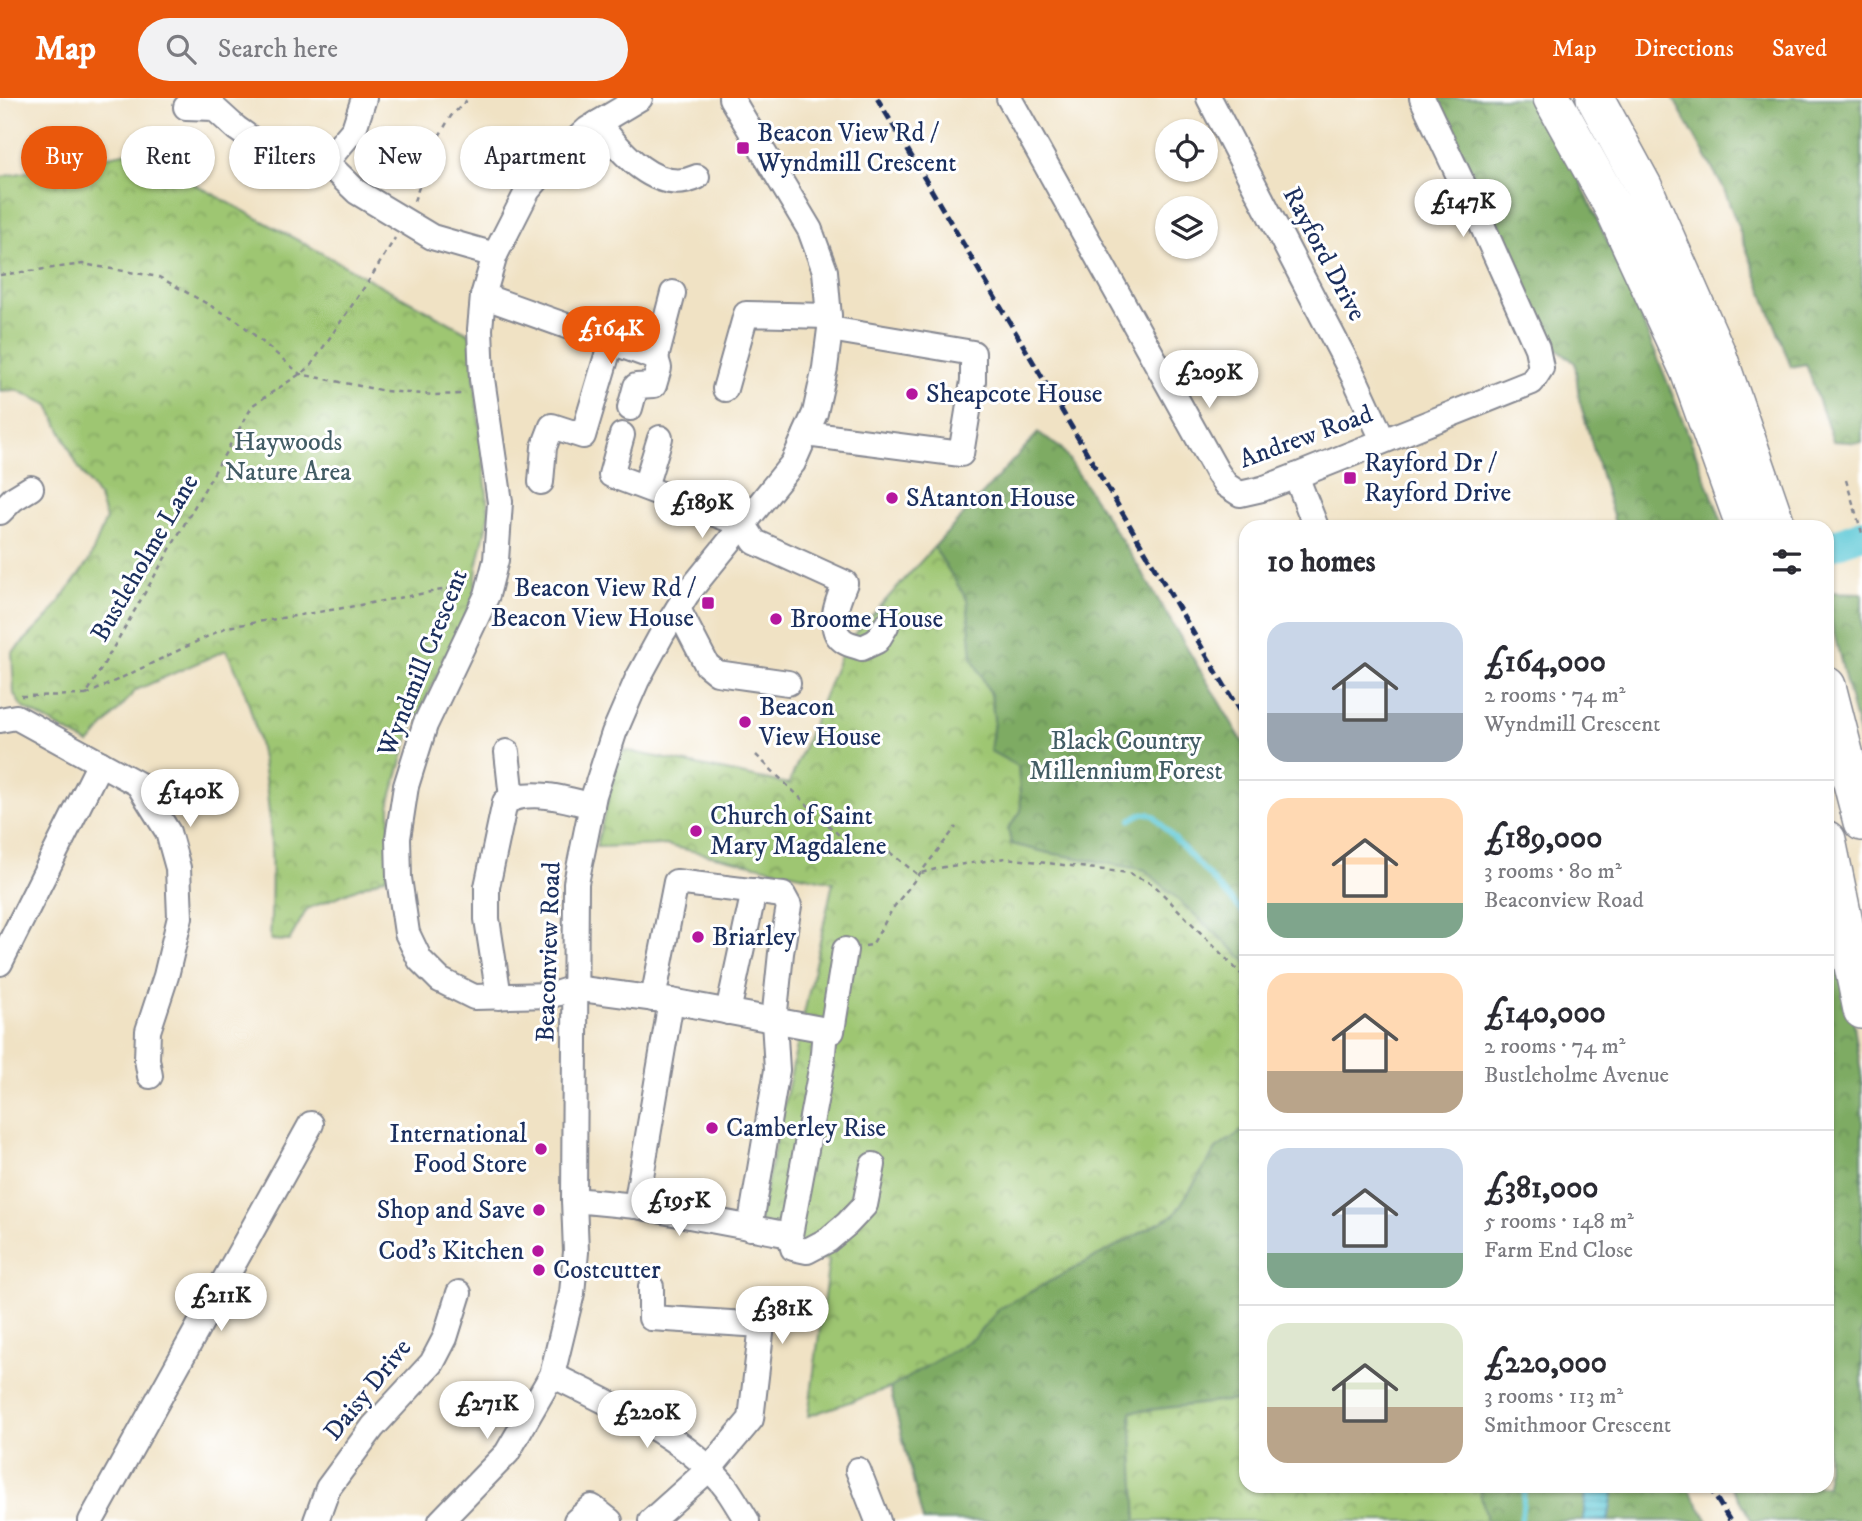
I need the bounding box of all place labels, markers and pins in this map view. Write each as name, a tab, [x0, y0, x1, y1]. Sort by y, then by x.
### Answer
place label: Beacon View Rd / Wyndmill Crescent	[756, 117, 956, 180]
marker: Beacon View Rd / Wyndmill Crescent	[735, 140, 751, 156]
pin: £147K	[1414, 180, 1512, 239]
pin: £164K	[562, 306, 660, 366]
pin: £209K	[1160, 350, 1258, 410]
place label: Sheapcote House	[926, 378, 1103, 411]
marker: Sheapcote House	[904, 386, 920, 402]
place label: Rayford Dr / Rayford Drive	[1364, 447, 1511, 510]
marker: Rayford Dr / Rayford Drive	[1342, 470, 1358, 486]
pin: £189K	[653, 480, 751, 540]
place label: SAtanton House	[906, 482, 1075, 515]
marker: SAtanton House	[884, 490, 900, 506]
place label: Beacon View Rd / Beacon View House	[491, 572, 696, 635]
marker: Beacon View Rd / Beacon View House	[700, 595, 716, 611]
place label: Broome House	[790, 603, 943, 636]
marker: Broome House	[768, 611, 784, 627]
place label: Beacon View House	[758, 691, 881, 754]
marker: Beacon View House	[737, 714, 753, 730]
pin: £140K	[141, 770, 239, 829]
place label: Church of Saint Mary Magdalene	[710, 800, 887, 863]
marker: Church of Saint Mary Magdalene	[688, 823, 704, 839]
place label: Briarley	[712, 921, 797, 954]
marker: Briarley	[690, 929, 706, 945]
place label: Camberley Rise	[726, 1112, 886, 1145]
place label: International Food Store	[389, 1118, 527, 1181]
marker: Camberley Rise	[704, 1120, 720, 1136]
marker: International Food Store	[533, 1141, 549, 1157]
pin: £195K	[630, 1178, 728, 1238]
place label: Shop and Save	[377, 1194, 525, 1227]
marker: Shop and Save	[531, 1202, 547, 1218]
place label: Cod's Kitchen	[378, 1235, 524, 1268]
marker: Cod's Kitchen	[530, 1243, 546, 1259]
place label: Costcutter	[553, 1254, 661, 1287]
marker: Costcutter	[531, 1262, 547, 1278]
pin: £211K	[172, 1274, 270, 1333]
pin: £381K	[733, 1286, 831, 1346]
pin: £271K	[438, 1382, 536, 1441]
pin: £220K	[598, 1390, 696, 1450]

